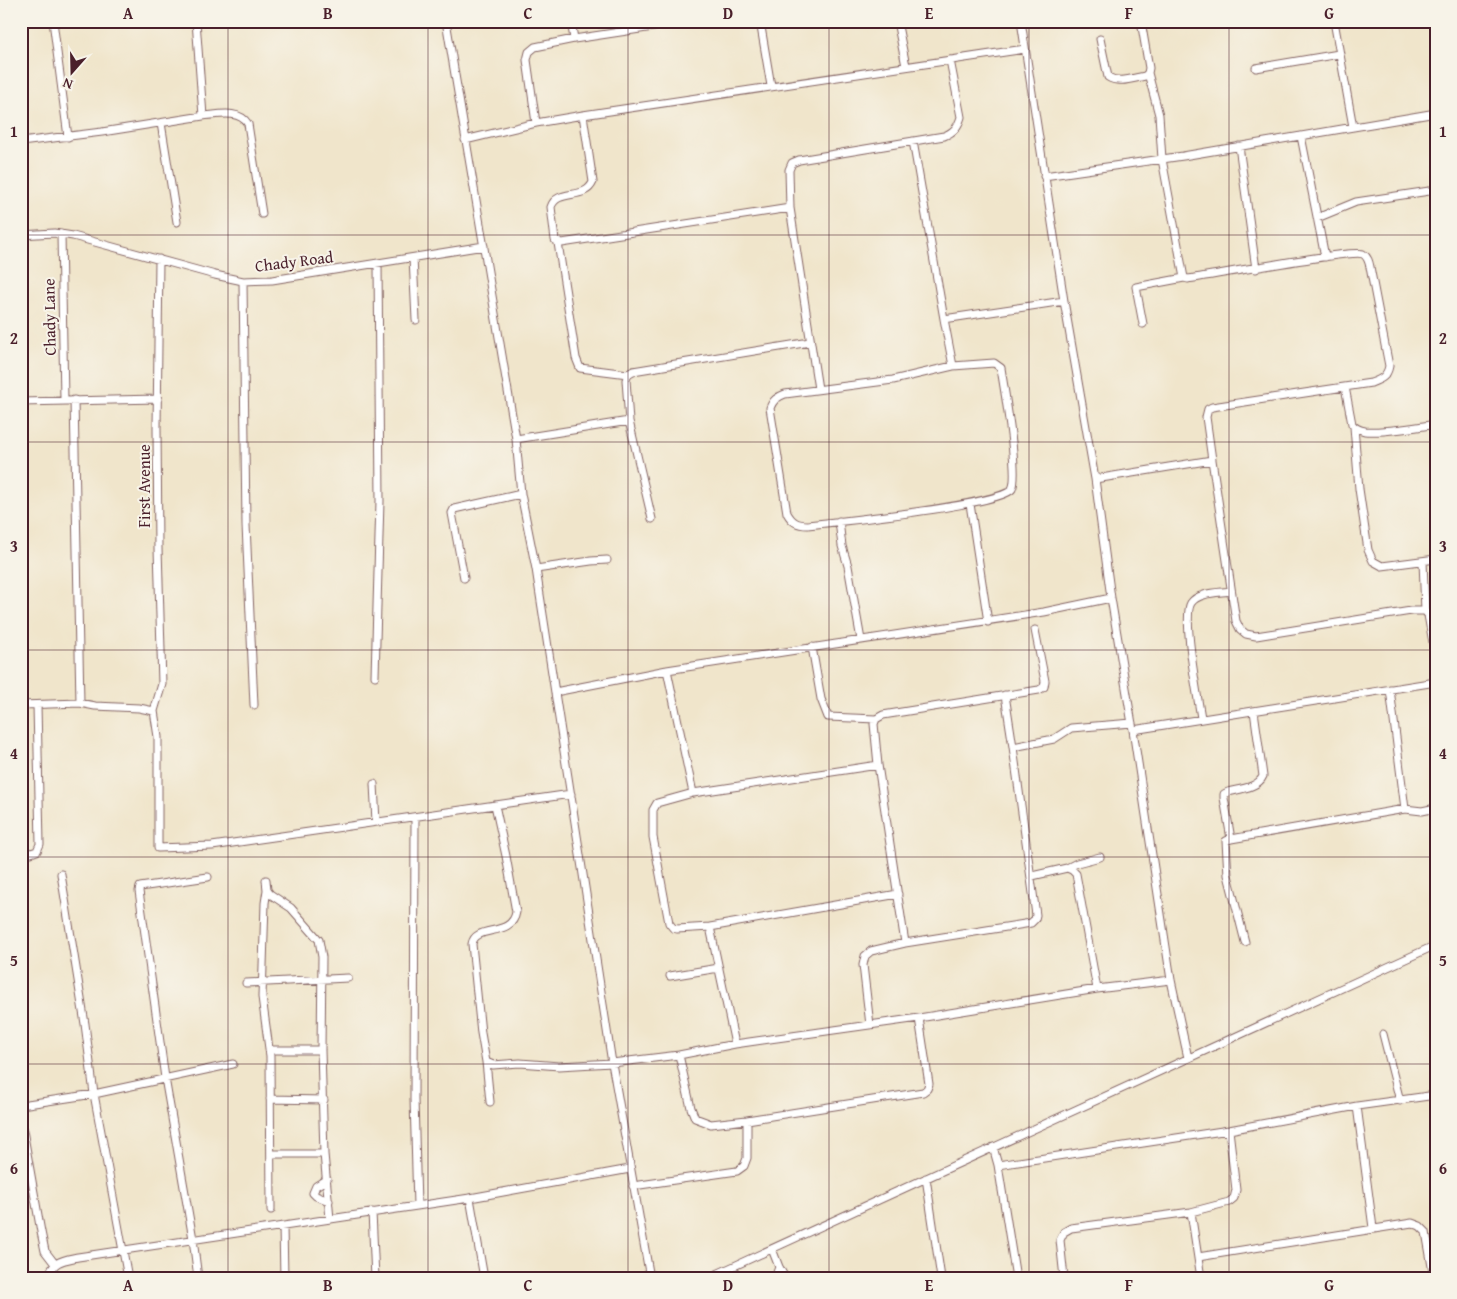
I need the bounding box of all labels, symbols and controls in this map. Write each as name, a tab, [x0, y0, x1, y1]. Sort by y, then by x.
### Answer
text: A	[123, 1, 134, 25]
text: B	[323, 1, 333, 25]
text: C	[523, 1, 533, 25]
text: D	[723, 1, 733, 25]
text: E	[925, 1, 934, 25]
text: F	[1125, 1, 1133, 25]
text: G	[1324, 1, 1334, 25]
north arrow	[48, 48, 98, 98]
text: N	[59, 73, 75, 95]
text: 1	[10, 119, 18, 143]
text: 1	[1439, 119, 1447, 143]
street label: Chady Road	[253, 244, 335, 278]
street label: Chady Lane	[36, 278, 62, 356]
text: 2	[10, 326, 18, 350]
text: 2	[1439, 326, 1447, 350]
street label: First Avenue	[132, 444, 156, 528]
text: 3	[10, 534, 18, 558]
text: 3	[1439, 534, 1447, 558]
text: 4	[10, 741, 18, 765]
text: 4	[1439, 741, 1447, 765]
text: 5	[10, 948, 18, 972]
text: 5	[1439, 948, 1447, 972]
text: 6	[10, 1156, 18, 1180]
text: 6	[1439, 1156, 1447, 1180]
text: A	[123, 1273, 134, 1297]
text: B	[323, 1273, 333, 1297]
text: C	[523, 1273, 533, 1297]
text: D	[723, 1273, 733, 1297]
text: E	[925, 1273, 934, 1297]
text: F	[1125, 1273, 1133, 1297]
text: G	[1324, 1273, 1334, 1297]

